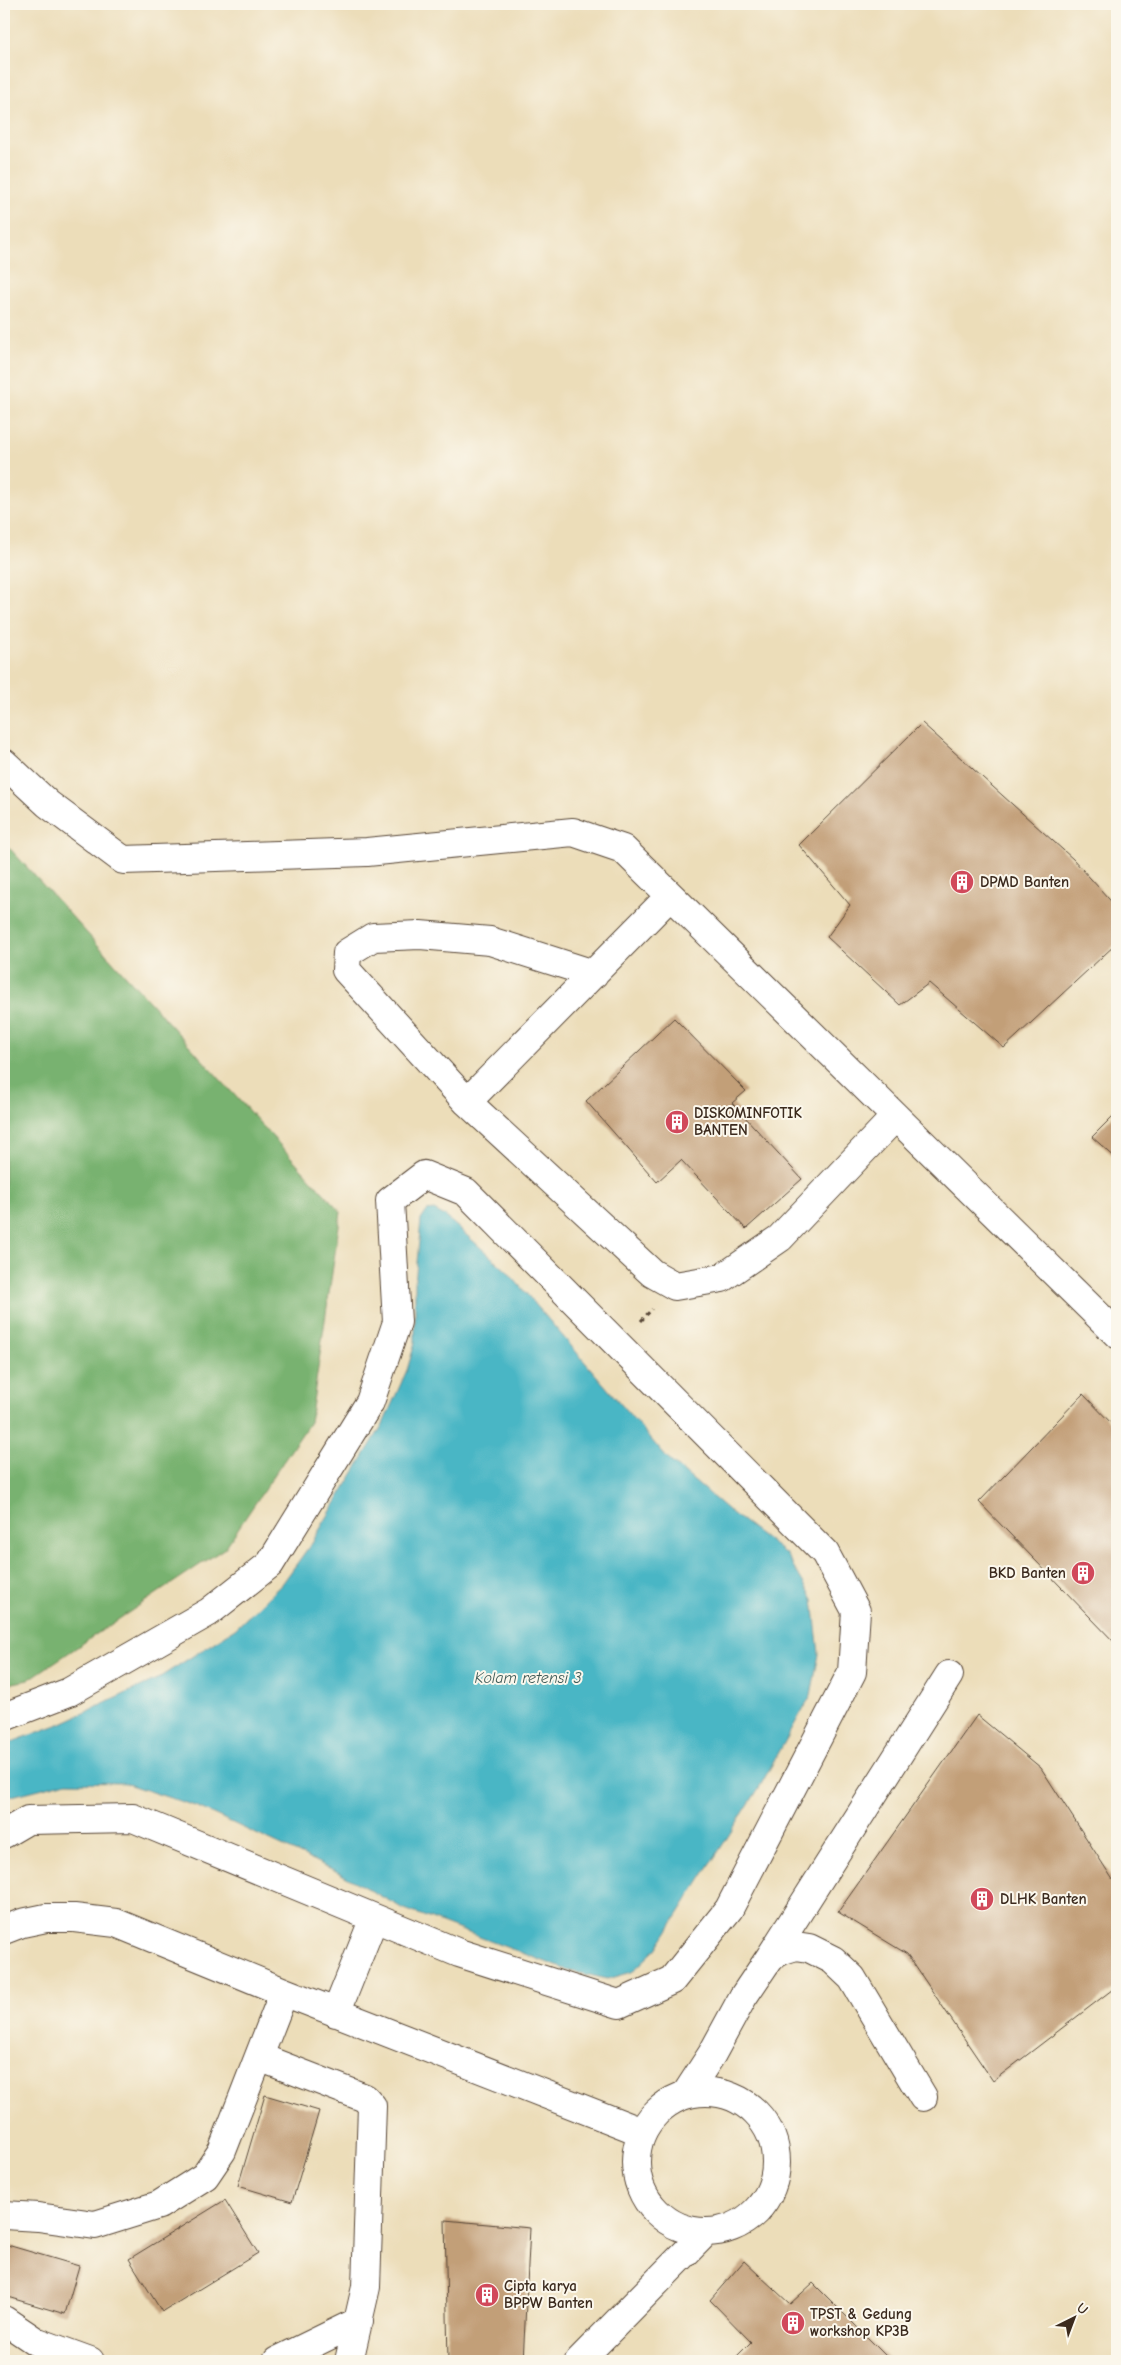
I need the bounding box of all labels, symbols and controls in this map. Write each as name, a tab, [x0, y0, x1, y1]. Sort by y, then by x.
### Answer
building icon: DPMD Banten	[949, 869, 975, 895]
place label: DPMD Banten	[980, 873, 1069, 891]
place label: DISKOMINFOTIK BANTEN	[694, 1104, 802, 1139]
building icon: DISKOMINFOTIK BANTEN	[664, 1109, 690, 1135]
building icon: BKD Banten	[1070, 1560, 1096, 1586]
place label: BKD Banten	[989, 1564, 1066, 1582]
water label: Kolam retensi 3	[474, 1669, 582, 1687]
building icon: DLHK Banten	[969, 1886, 995, 1912]
place label: DLHK Banten	[1000, 1890, 1087, 1908]
place label: Cipta karya BPPW Banten	[504, 2277, 593, 2312]
building icon: Cipta karya BPPW Banten	[474, 2282, 500, 2308]
north arrow	[1048, 2292, 1098, 2342]
text: U	[1073, 2299, 1092, 2318]
place label: TPST & Gedung workshop KP3B	[810, 2305, 912, 2340]
building icon: TPST & Gedung workshop KP3B	[780, 2310, 806, 2336]

